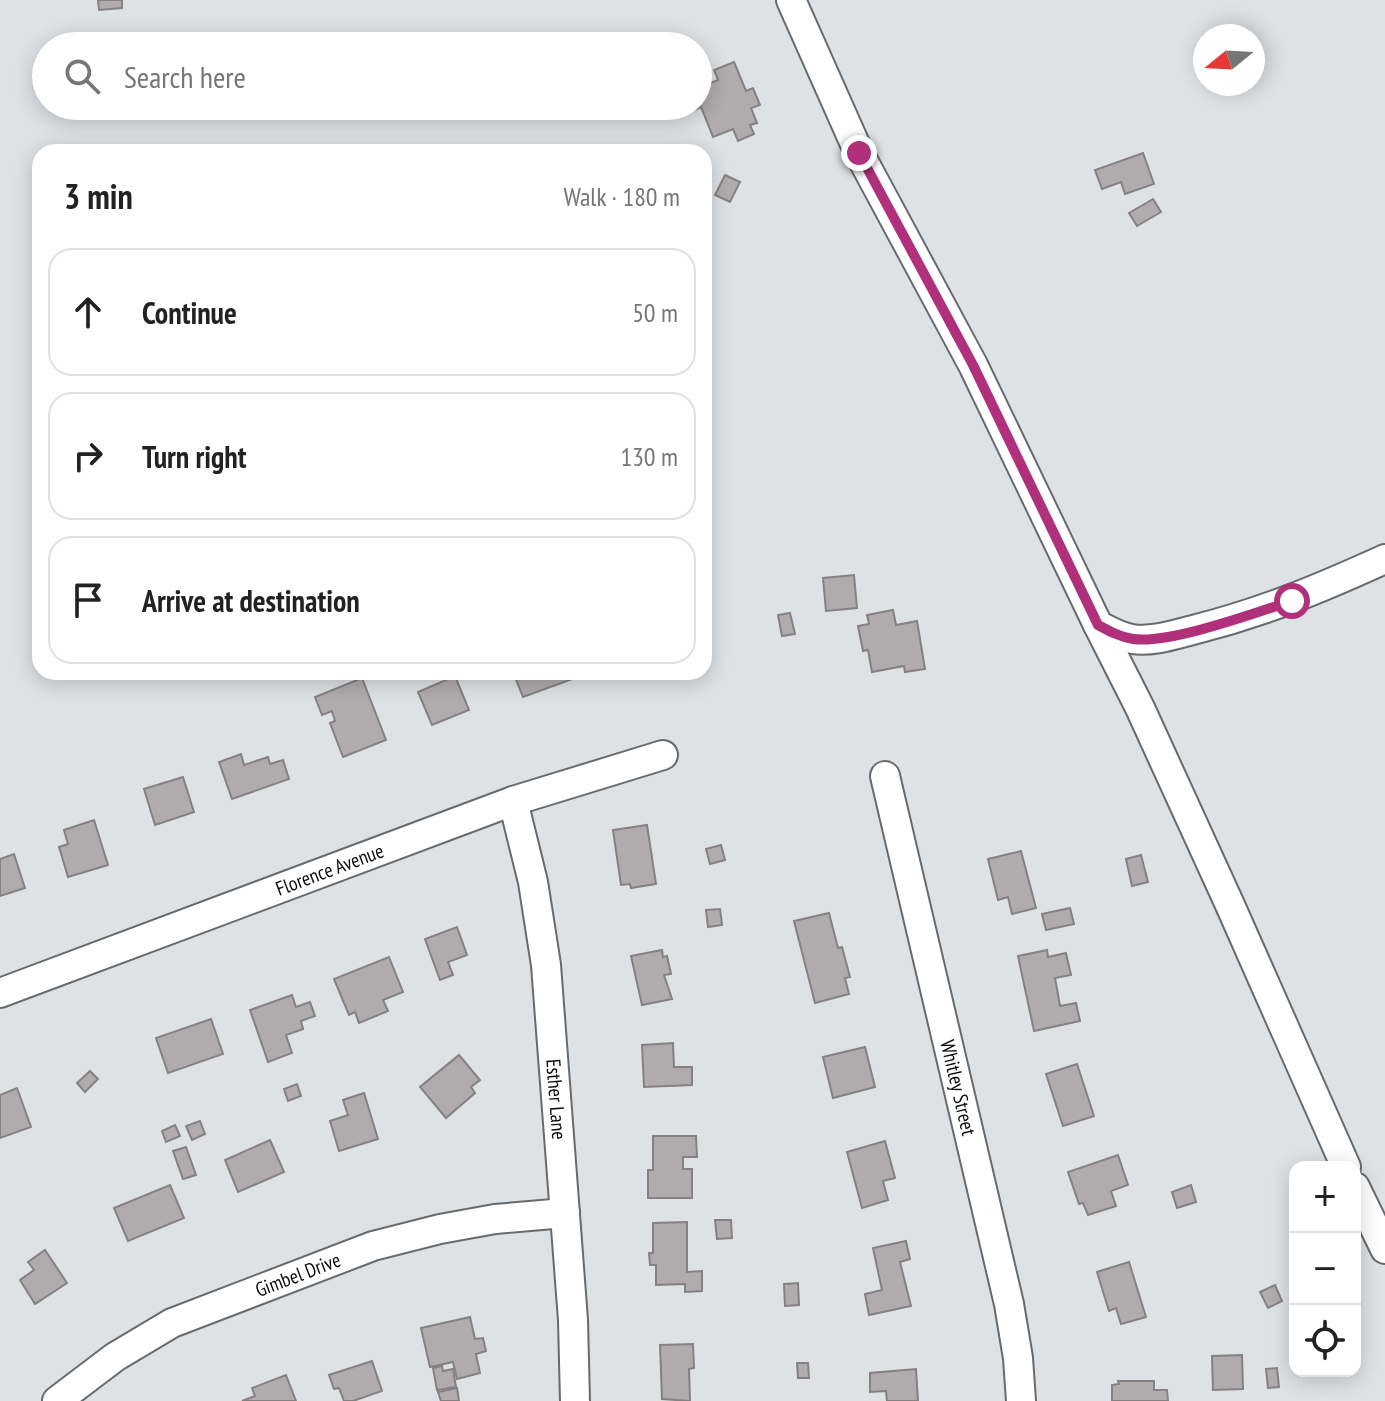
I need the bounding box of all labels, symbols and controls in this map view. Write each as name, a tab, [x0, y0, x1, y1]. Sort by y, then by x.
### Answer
north arrow	[1193, 24, 1265, 96]
search box	[32, 32, 712, 120]
icon: search	[60, 54, 104, 98]
text: Search here	[124, 57, 246, 96]
route end	[841, 135, 877, 171]
text: 3 min	[64, 174, 133, 218]
text: Walk · 180 m	[563, 180, 680, 213]
icon: ahead	[66, 290, 110, 334]
text: Continue	[142, 293, 237, 332]
text: 50 m	[632, 296, 678, 329]
icon: right	[66, 434, 110, 478]
text: Turn right	[142, 437, 246, 476]
text: 130 m	[620, 440, 678, 473]
icon: arrive	[66, 578, 110, 622]
text: Arrive at destination	[142, 581, 360, 620]
route start	[1274, 583, 1310, 619]
street label: Florence Avenue	[272, 838, 387, 902]
street label: Whitley Street	[934, 1037, 982, 1138]
street label: Esther Lane	[540, 1058, 572, 1140]
map controls	[1289, 1161, 1361, 1377]
button: +	[1289, 1161, 1361, 1233]
button: −	[1289, 1233, 1361, 1305]
street label: Gimbel Drive	[251, 1247, 344, 1303]
button: locate	[1289, 1305, 1361, 1377]

